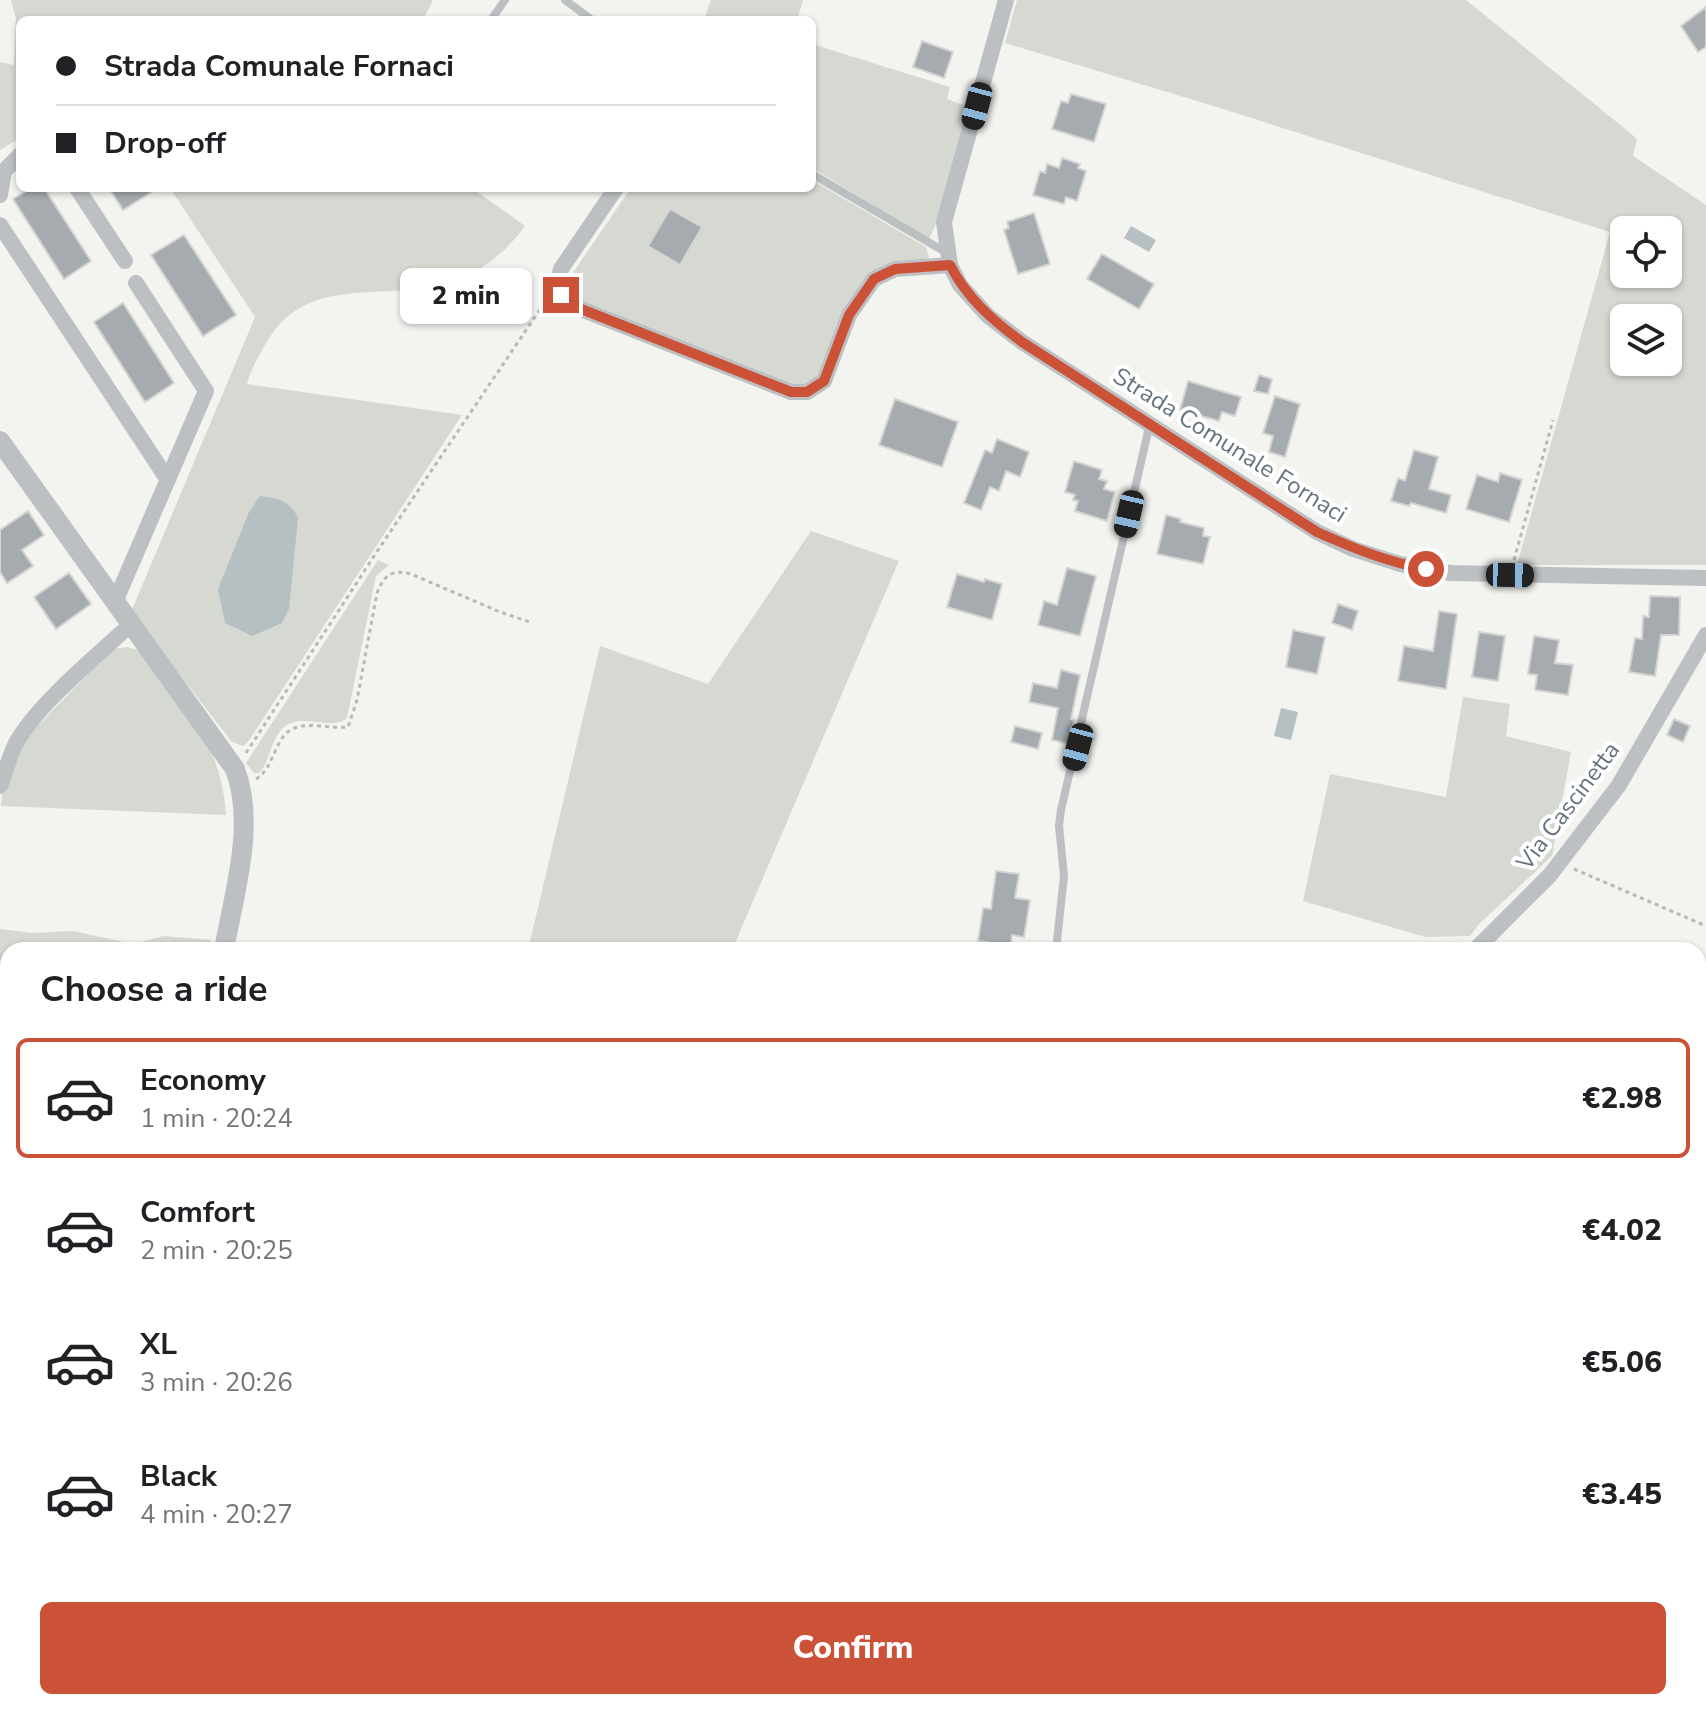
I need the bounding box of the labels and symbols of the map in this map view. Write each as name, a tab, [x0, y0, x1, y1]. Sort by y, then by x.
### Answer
car	[959, 80, 995, 132]
callout: 2 min	[401, 267, 533, 323]
route end	[543, 277, 579, 313]
street label: Strada Comunale Fornaci	[1107, 360, 1353, 530]
car	[1112, 488, 1146, 540]
route start	[1408, 551, 1444, 587]
car	[1486, 563, 1534, 587]
car	[1060, 721, 1096, 773]
street label: Via Cascinetta	[1508, 735, 1627, 878]

